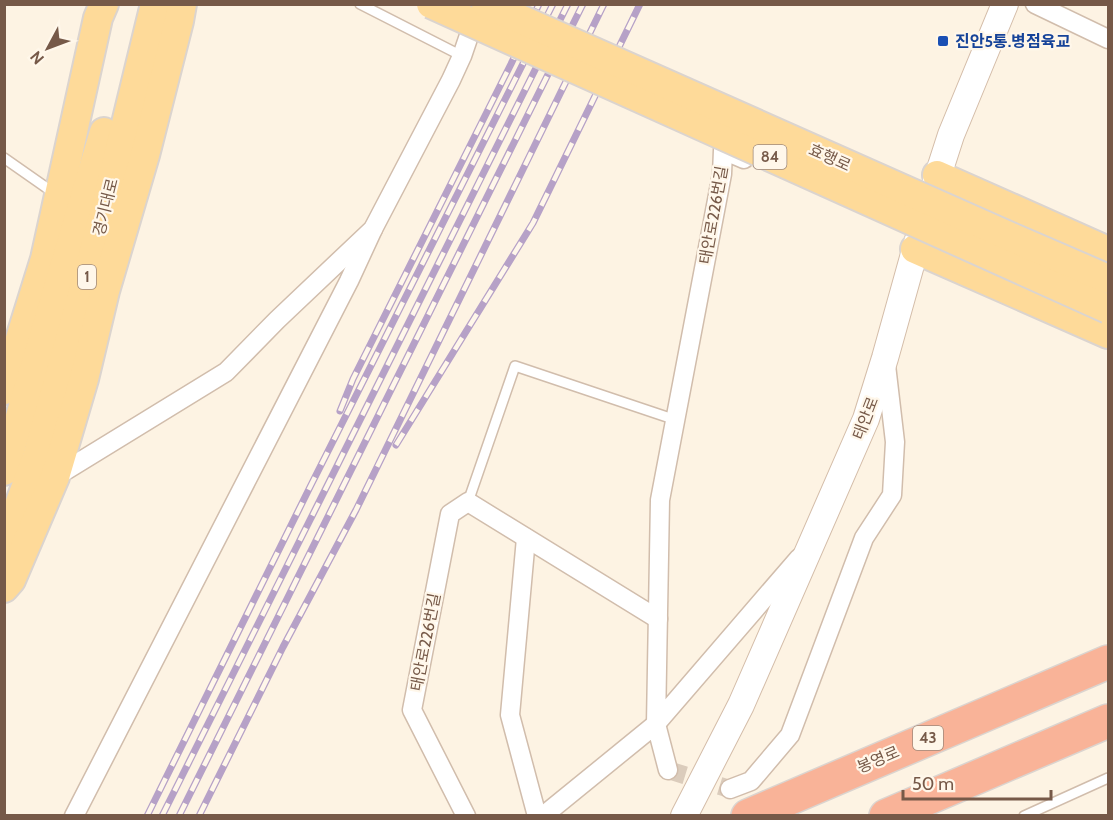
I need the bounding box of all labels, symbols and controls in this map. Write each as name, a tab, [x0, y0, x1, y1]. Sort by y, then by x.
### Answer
north arrow	[18, 18, 78, 78]
place label: 진안5통.병점육교	[955, 32, 1070, 51]
marker: 진안5통.병점육교	[936, 34, 950, 48]
text: N	[26, 47, 48, 68]
street label: 효행로	[806, 140, 854, 175]
road number: 84	[754, 145, 786, 169]
street label: 태안로226번길	[696, 164, 731, 266]
street label: 경기대로	[89, 176, 122, 238]
road number: 1	[78, 265, 96, 289]
street label: 태안로	[849, 394, 882, 442]
street label: 태안로226번길	[407, 591, 444, 693]
road number: 43	[913, 726, 943, 750]
street label: 봉영로	[854, 742, 902, 777]
scale bar	[903, 763, 1052, 801]
text: 50 m	[912, 773, 954, 795]

